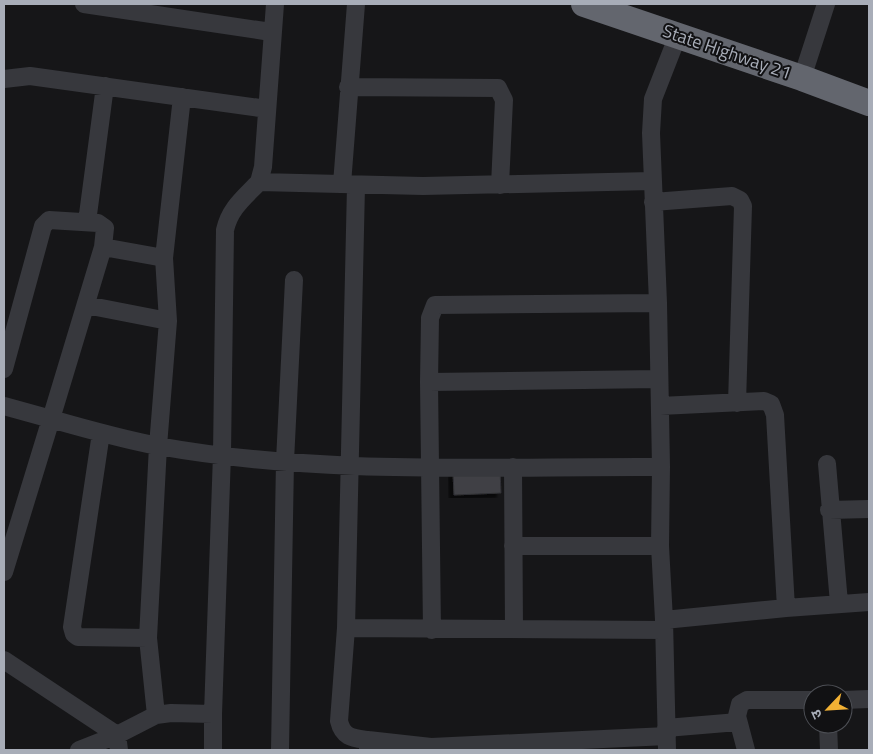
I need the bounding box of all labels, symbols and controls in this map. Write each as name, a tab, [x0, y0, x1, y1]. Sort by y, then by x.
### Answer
street label: State Highway 21	[659, 17, 795, 86]
north arrow	[803, 684, 853, 734]
text: उ	[804, 706, 827, 723]

